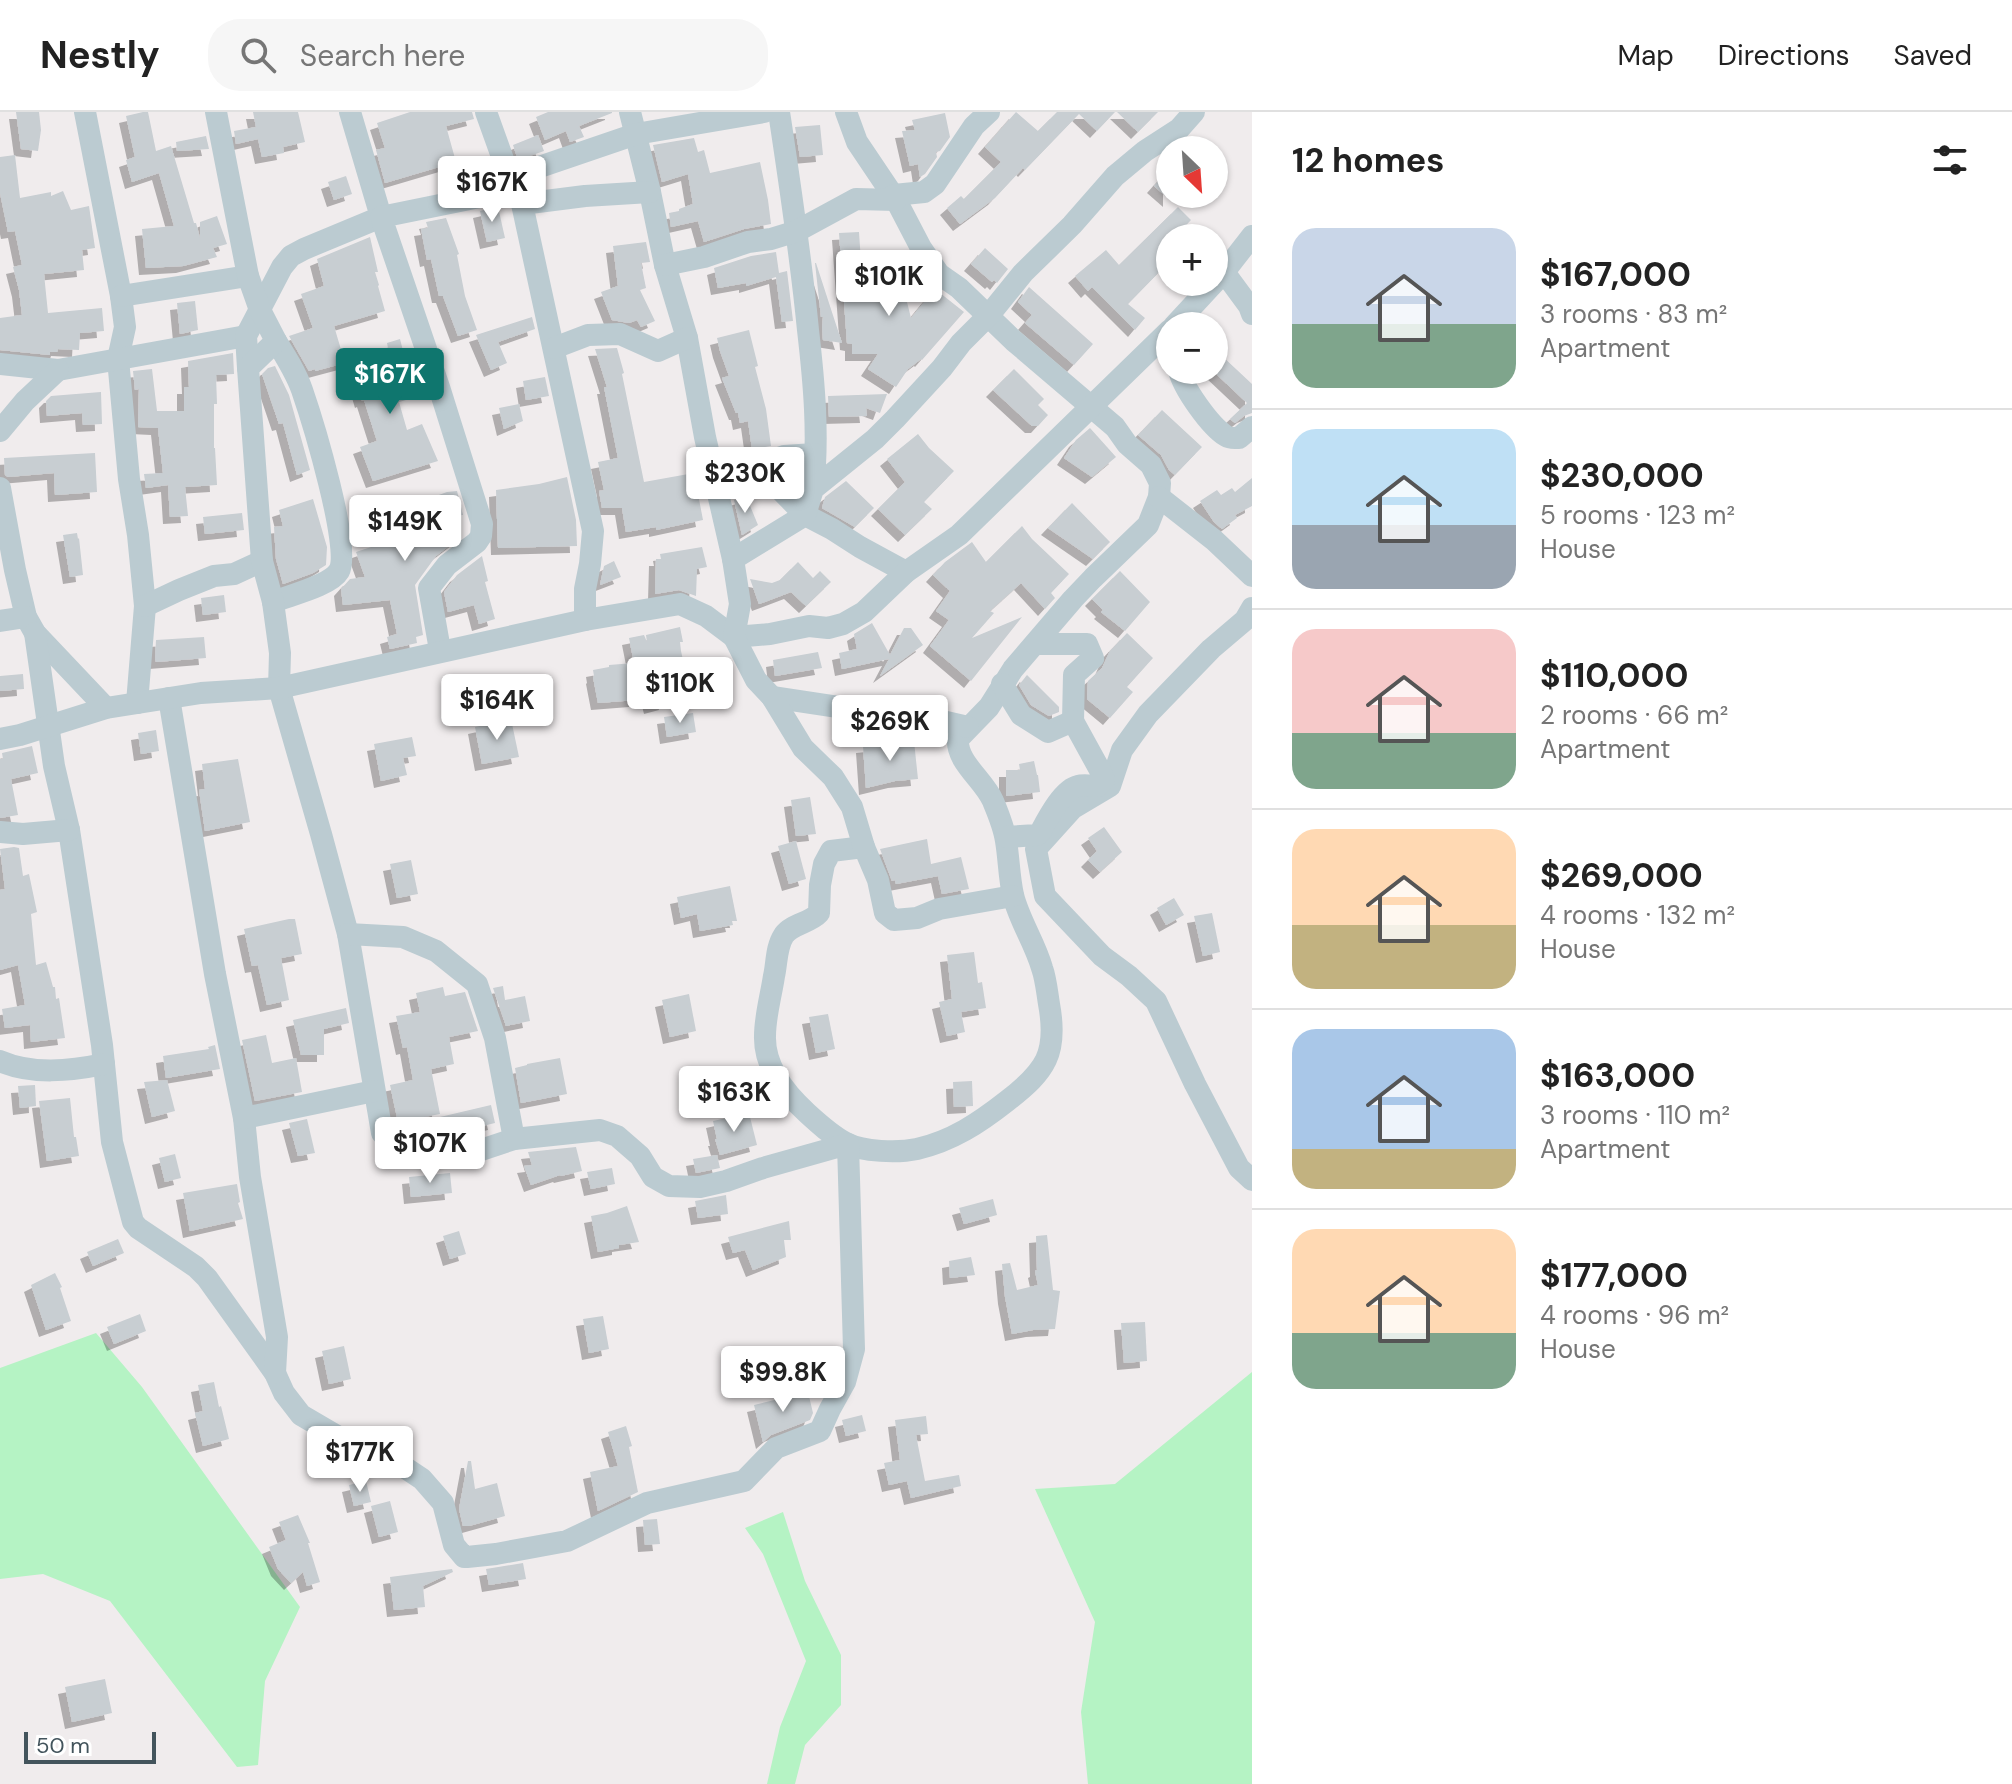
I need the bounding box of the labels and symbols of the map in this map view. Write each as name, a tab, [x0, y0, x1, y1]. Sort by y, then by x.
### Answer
north arrow	[1156, 136, 1228, 208]
pin: $167K	[436, 156, 548, 224]
pin: $101K	[833, 250, 945, 318]
pin: $167K	[334, 348, 446, 416]
pin: $230K	[689, 447, 801, 515]
pin: $149K	[349, 495, 461, 563]
pin: $110K	[624, 657, 736, 725]
pin: $164K	[441, 674, 553, 742]
pin: $269K	[834, 695, 946, 763]
pin: $163K	[678, 1066, 790, 1134]
pin: $107K	[374, 1117, 486, 1185]
pin: $99.8K	[718, 1346, 848, 1414]
pin: $177K	[304, 1426, 416, 1494]
scale bar	[24, 1728, 156, 1764]

